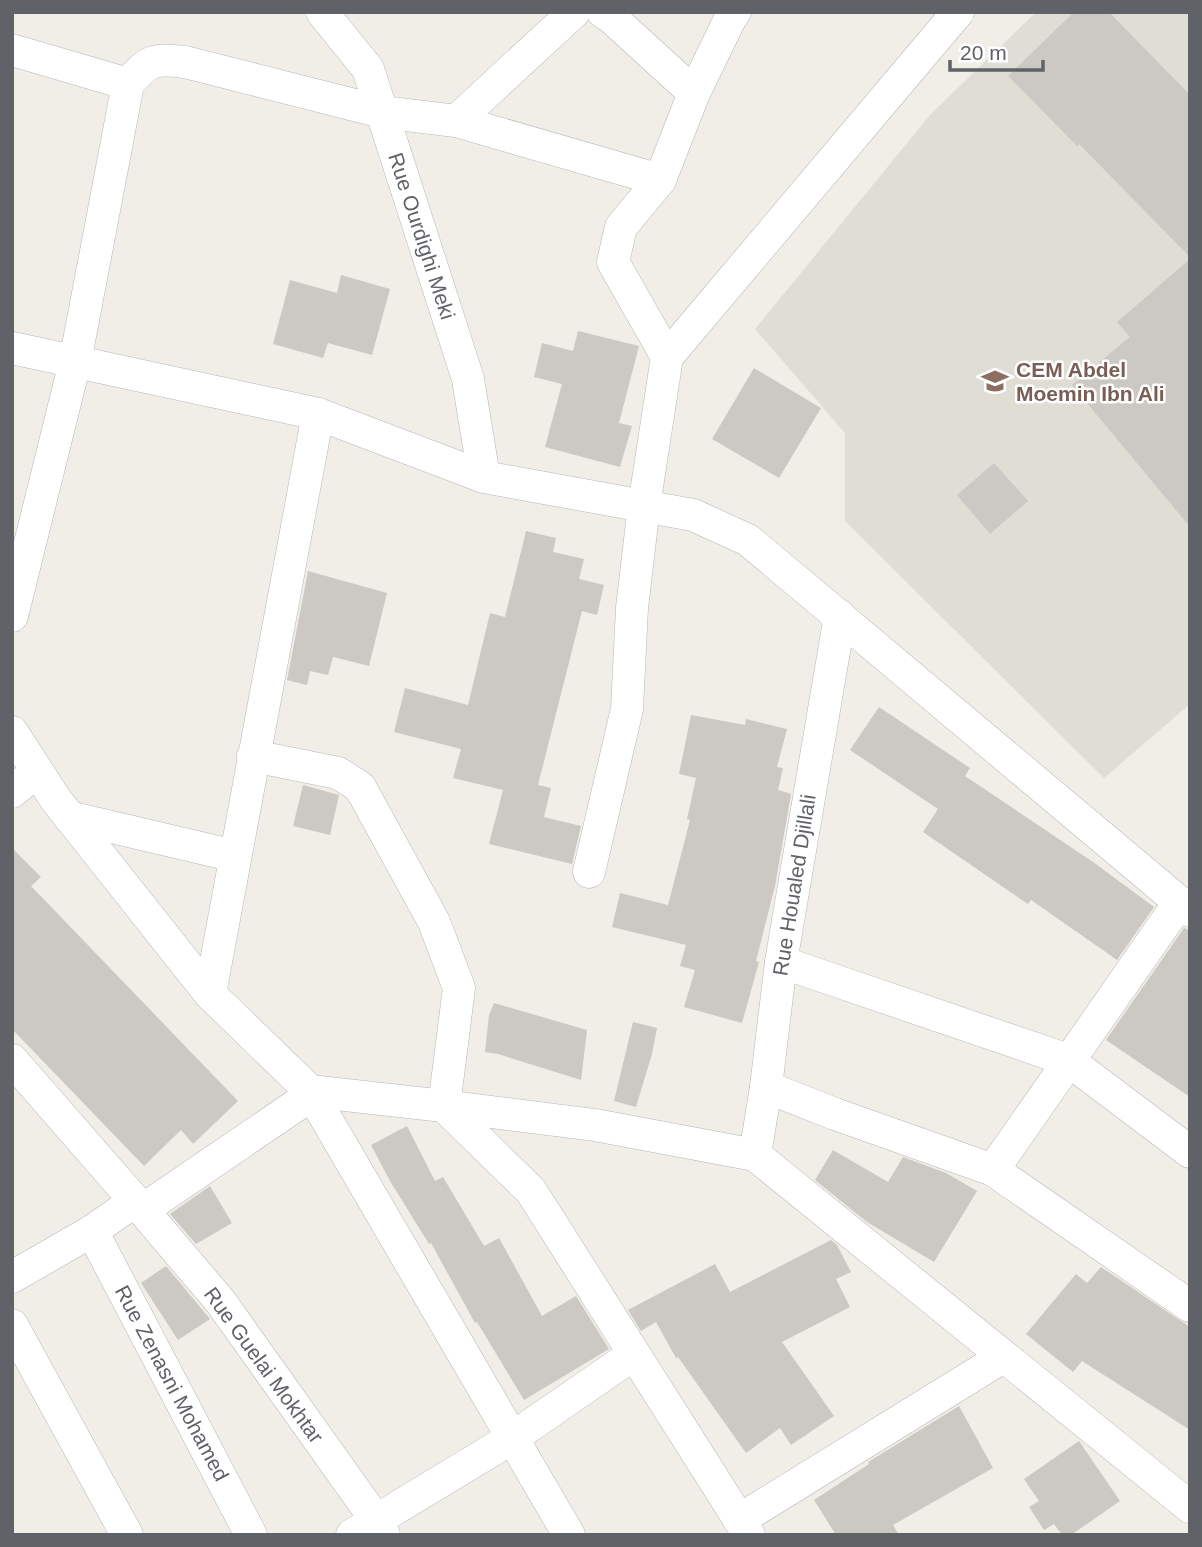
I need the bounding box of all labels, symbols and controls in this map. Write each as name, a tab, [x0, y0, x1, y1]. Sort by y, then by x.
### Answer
scale bar	[950, 28, 1043, 72]
text: 20 m	[960, 41, 1007, 64]
street label: Rue Ourdighi Meki	[384, 150, 460, 322]
place label: CEM Abdel Moemin Ibn Ali	[1016, 358, 1165, 405]
school or university icon: CEM Abdel Moemin Ibn Ali	[980, 366, 1010, 396]
street label: Rue Houaled Djillali	[768, 793, 820, 977]
street label: Rue Zenasni Mohamed	[111, 1281, 233, 1485]
street label: Rue Guelai Mokhtar	[200, 1283, 328, 1447]

